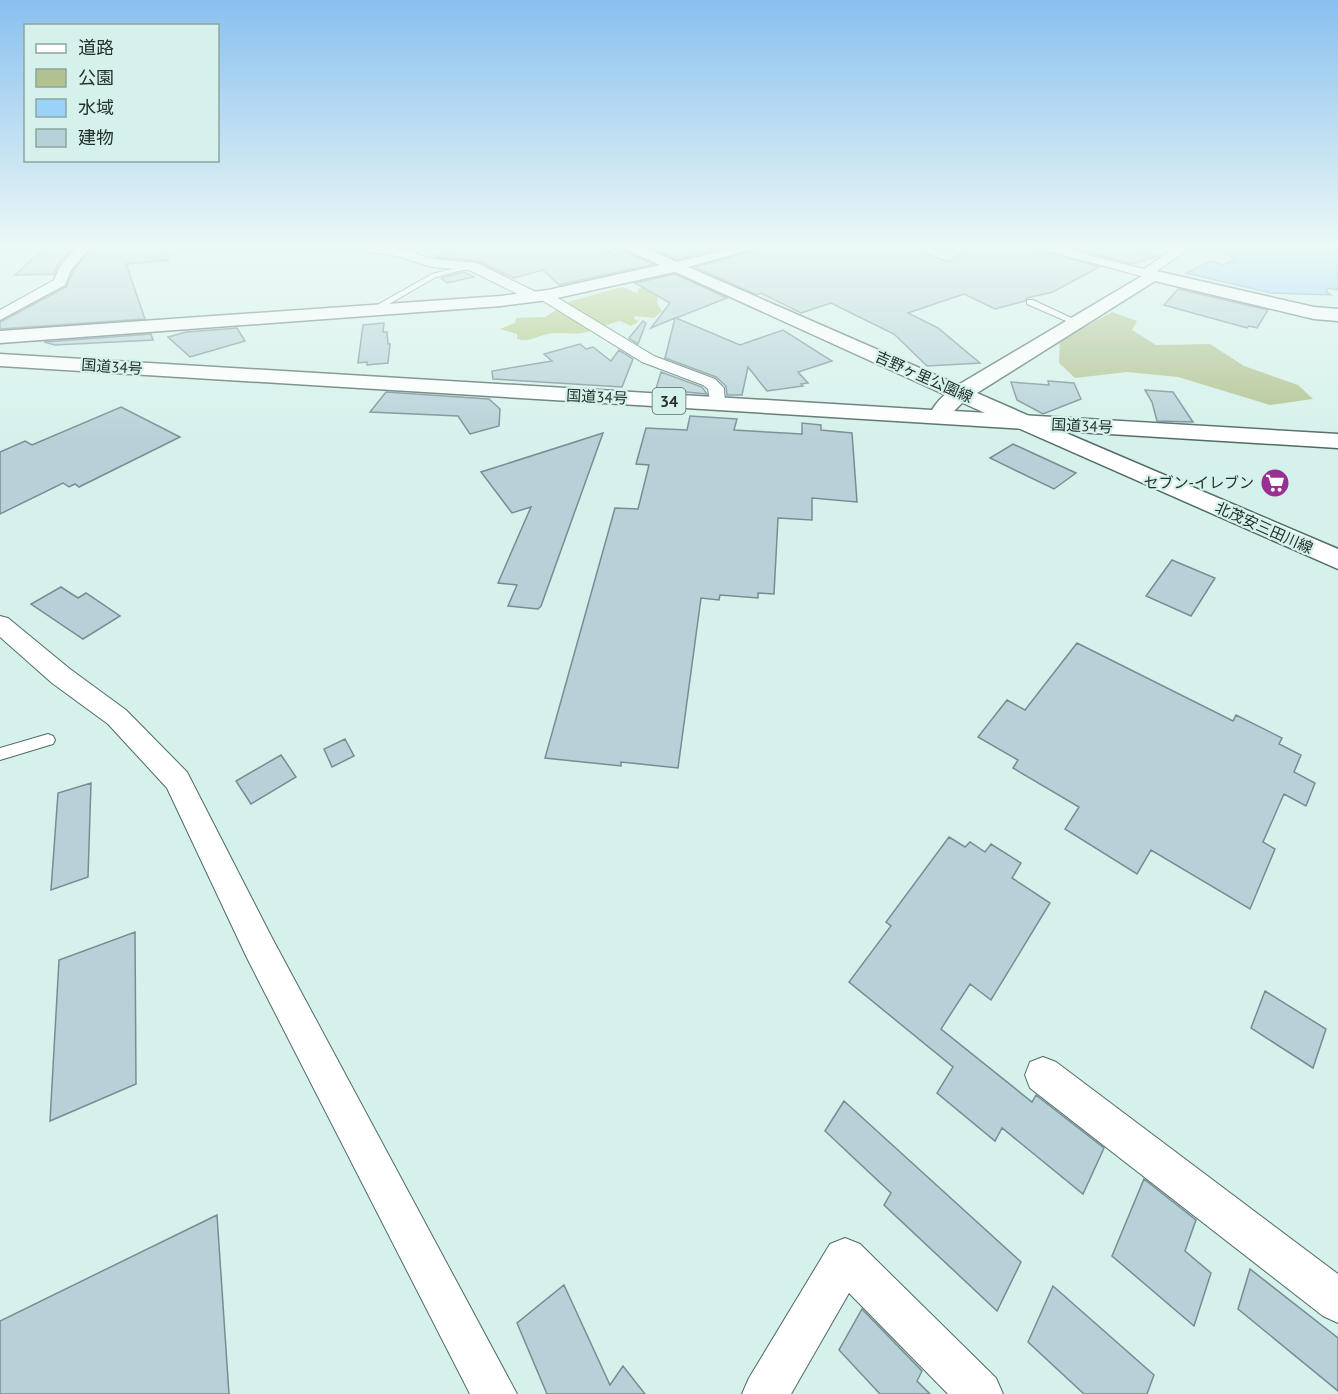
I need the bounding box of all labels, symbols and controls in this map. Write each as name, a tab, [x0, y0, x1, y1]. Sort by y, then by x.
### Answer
legend	[24, 24, 219, 162]
text: 道路	[78, 36, 114, 59]
text: 公園	[78, 66, 114, 89]
text: 水域	[78, 96, 114, 119]
text: 建物	[78, 126, 114, 149]
street label: 吉野ヶ里公園線	[872, 347, 976, 407]
street label: 国道34号	[81, 355, 143, 378]
street label: 国道34号	[566, 385, 628, 408]
road number: 34	[652, 388, 686, 414]
street label: 国道34号	[1051, 414, 1113, 437]
supermarket icon: セブン-イレブン	[1259, 467, 1291, 499]
place label: セブン-イレブン	[1144, 473, 1254, 492]
street label: 北茂安三田川線	[1212, 498, 1316, 558]

